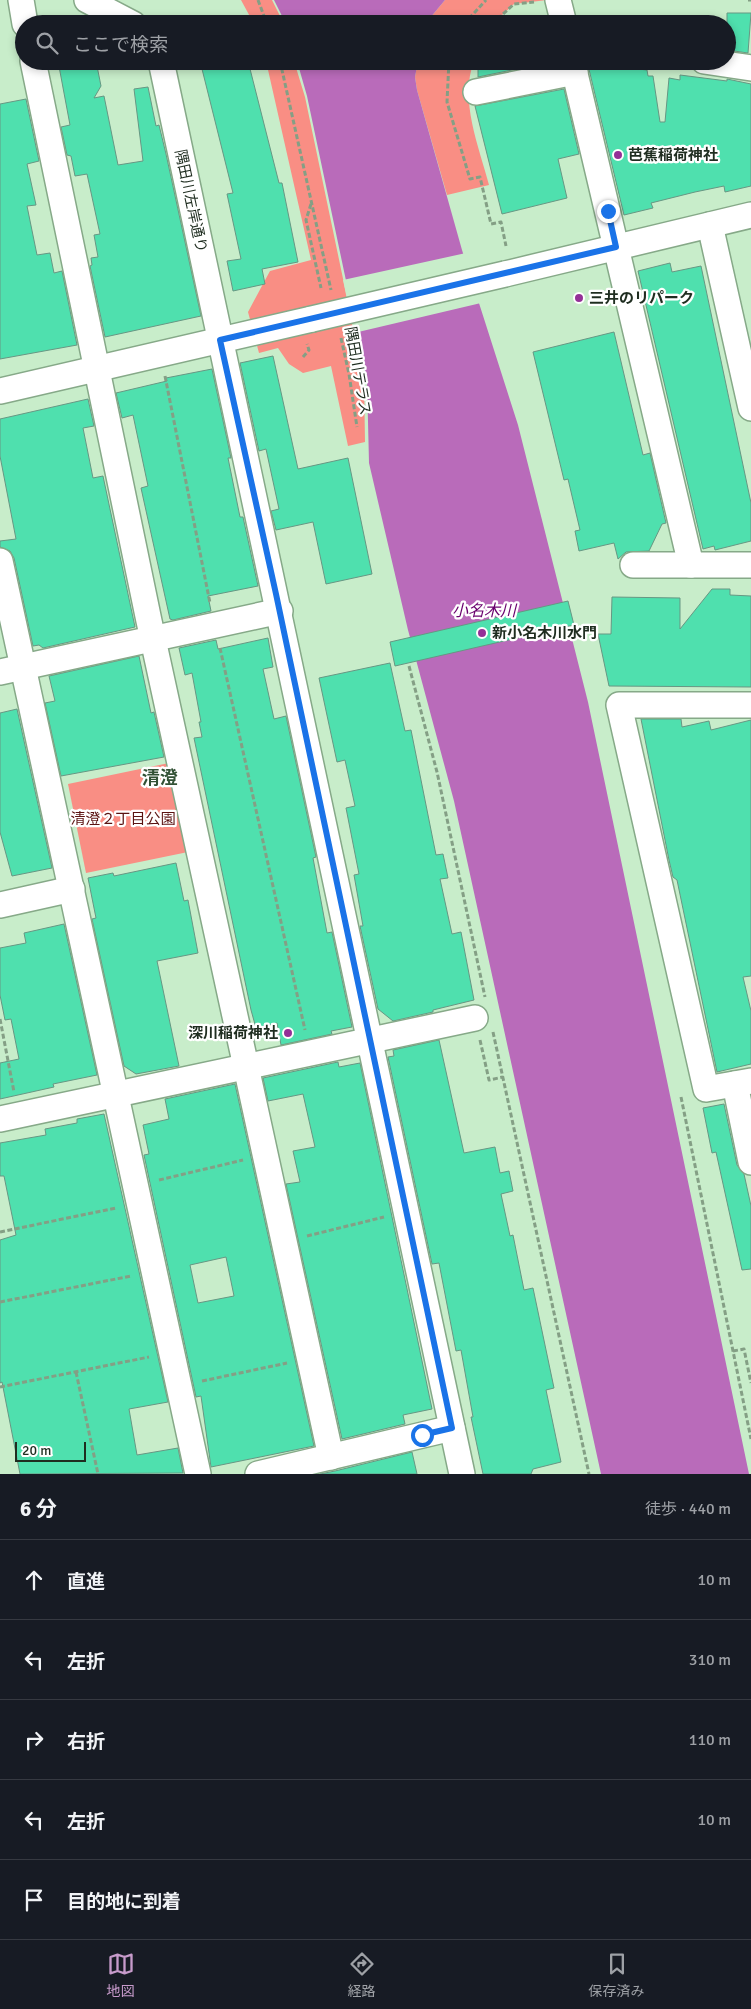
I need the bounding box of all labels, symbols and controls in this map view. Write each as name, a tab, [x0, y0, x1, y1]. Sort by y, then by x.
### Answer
search box	[15, 15, 736, 70]
icon: search	[33, 29, 61, 57]
text: ここで検索	[73, 33, 168, 57]
place label: 芭蕉稲荷神社	[628, 146, 718, 164]
street label: 隅田川左岸通り	[171, 148, 211, 254]
marker: 芭蕉稲荷神社	[612, 149, 624, 161]
route end	[597, 200, 620, 223]
place label: 三井のリパーク	[589, 289, 694, 307]
marker: 三井のリパーク	[573, 292, 585, 304]
street label: 隅田川テラス	[341, 325, 375, 417]
water label: 小名木川	[452, 601, 518, 621]
place label: 新小名木川水門	[492, 624, 597, 642]
marker: 新小名木川水門	[476, 627, 488, 639]
district label: 清澄	[142, 767, 178, 789]
park label: 清澄２丁目公園	[70, 810, 176, 828]
place label: 深川稲荷神社	[188, 1024, 278, 1042]
marker: 深川稲荷神社	[282, 1027, 294, 1039]
route start	[411, 1424, 434, 1447]
scale bar	[15, 1439, 86, 1462]
text: 20 m	[22, 1442, 51, 1459]
text: 6 分	[20, 1496, 57, 1522]
text: 徒歩 · 440 m	[645, 1499, 731, 1519]
icon: ahead	[20, 1566, 48, 1594]
text: 直進	[67, 1570, 105, 1594]
text: 10 m	[697, 1570, 731, 1590]
icon: left	[20, 1646, 48, 1674]
text: 左折	[67, 1650, 105, 1674]
text: 310 m	[689, 1650, 731, 1670]
icon: right	[20, 1726, 48, 1754]
text: 右折	[67, 1730, 105, 1754]
text: 110 m	[689, 1730, 731, 1750]
icon: left	[20, 1806, 48, 1834]
text: 左折	[67, 1810, 105, 1834]
text: 10 m	[697, 1810, 731, 1830]
icon: arrive	[20, 1886, 48, 1914]
text: 目的地に到着	[67, 1890, 181, 1914]
tab: 地図	[107, 1950, 135, 2000]
tab: 経路	[348, 1950, 376, 2000]
tab: 保存済み	[589, 1950, 645, 2000]

